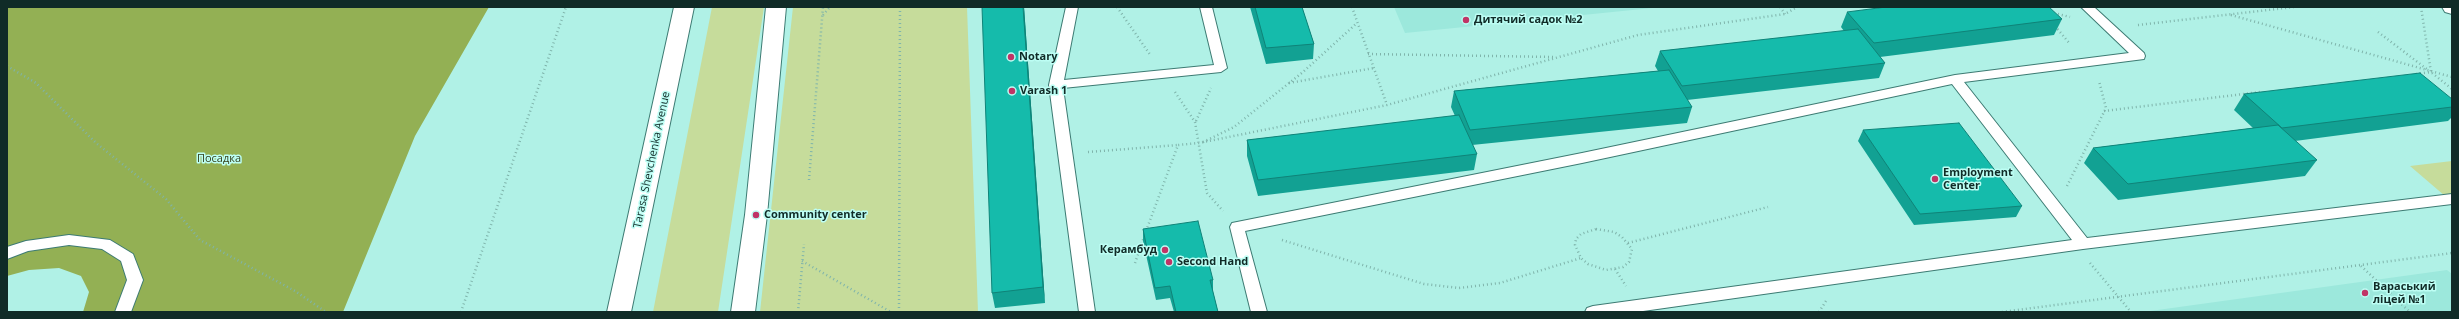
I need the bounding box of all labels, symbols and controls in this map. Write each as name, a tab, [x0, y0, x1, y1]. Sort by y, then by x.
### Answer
place label: Дитячий садок №2	[1474, 13, 1583, 27]
marker: Дитячий садок №2	[1461, 15, 1471, 25]
place label: Notary	[1019, 50, 1057, 64]
marker: Notary	[1006, 52, 1016, 62]
place label: Varash 1	[1020, 84, 1067, 98]
marker: Varash 1	[1007, 86, 1017, 96]
street label: Tarasa Shevchenka Avenue	[631, 90, 673, 230]
park label: Посадка	[197, 152, 241, 166]
place label: Employment Center	[1943, 166, 2013, 192]
marker: Employment Center	[1930, 174, 1940, 184]
place label: Community center	[764, 208, 867, 222]
marker: Community center	[751, 210, 761, 220]
place label: Керамбуд	[1100, 243, 1157, 257]
marker: Керамбуд	[1160, 245, 1170, 255]
place label: Second Hand	[1177, 255, 1248, 269]
marker: Second Hand	[1164, 257, 1174, 267]
place label: Вараський ліцей №1	[2373, 280, 2436, 306]
marker: Вараський ліцей №1	[2360, 288, 2370, 298]

